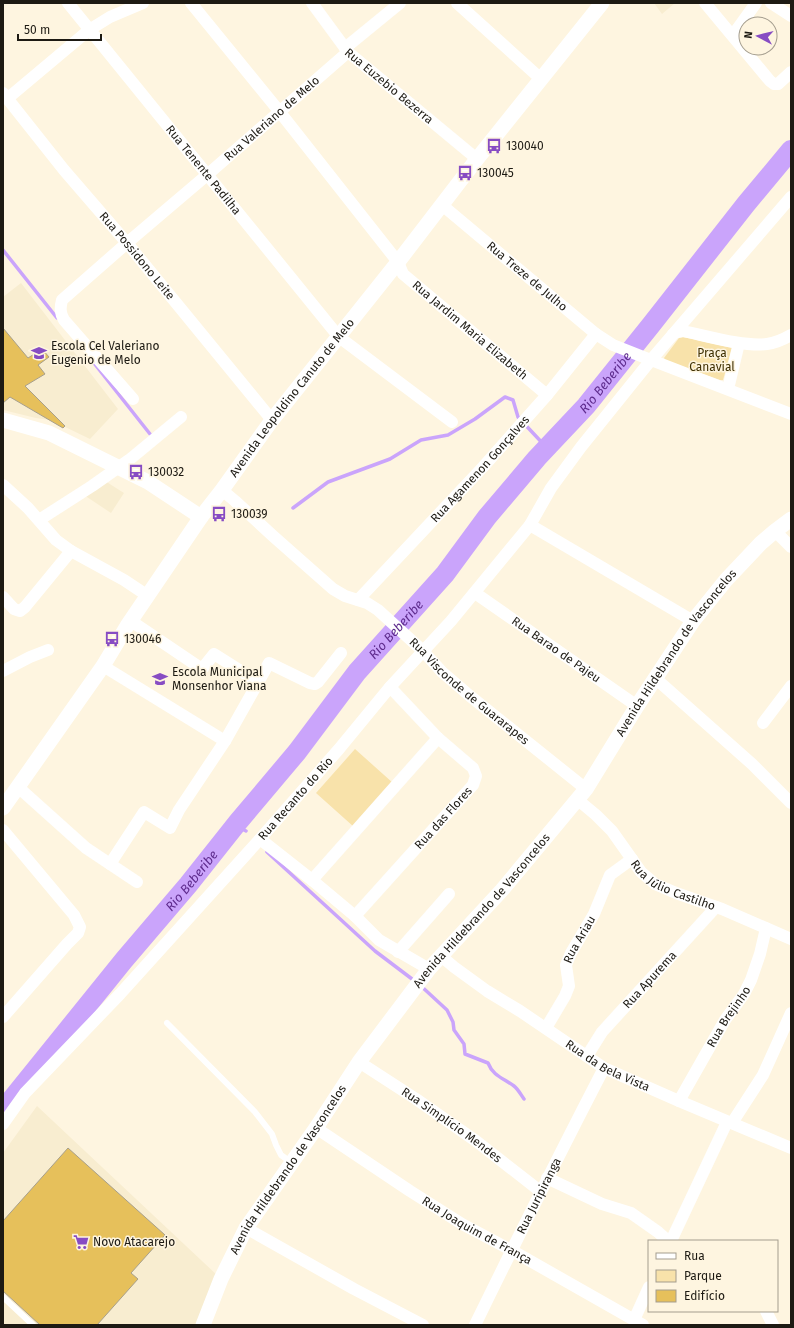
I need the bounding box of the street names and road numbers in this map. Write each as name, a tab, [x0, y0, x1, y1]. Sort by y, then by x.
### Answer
street label: Rua Euzebio Bezerra	[342, 45, 436, 127]
street label: Rua Valeriano de Melo	[221, 73, 322, 164]
street label: Rua Tenente Padilha	[163, 122, 244, 218]
street label: Rua Possidono Leite	[96, 209, 178, 303]
street label: Rua Treze de Julho	[484, 239, 570, 314]
street label: Rua Jardim Maria Elizabeth	[410, 278, 530, 383]
street label: Avenida Leopoldino Canuto de Melo	[227, 316, 357, 480]
street label: Rua Agamenon Gonçalves	[428, 412, 533, 525]
street label: Avenida Hildebrando de Vasconcelos	[613, 566, 740, 739]
street label: Rua Barao de Pajeu	[509, 614, 603, 686]
street label: Rua Visconde de Guararapes	[406, 635, 532, 748]
street label: Rua Recanto do Rio	[255, 754, 336, 843]
street label: Rua das Flores	[412, 784, 475, 852]
street label: Avenida Hildebrando de Vasconcelos	[410, 830, 553, 991]
street label: Rua Júlio Castilho	[628, 857, 717, 913]
street label: Rua Ariau	[561, 913, 598, 965]
street label: Rua Apurema	[620, 948, 679, 1011]
street label: Rua Brejinho	[704, 984, 754, 1050]
street label: Rua da Bela Vista	[563, 1037, 652, 1094]
street label: Avenida Hildebrando de Vasconcelos	[227, 1082, 349, 1257]
street label: Rua Simplício Mendes	[399, 1084, 505, 1166]
street label: Rua Juripiranga	[514, 1155, 564, 1236]
street label: Rua Joaquim de França	[419, 1193, 534, 1267]

